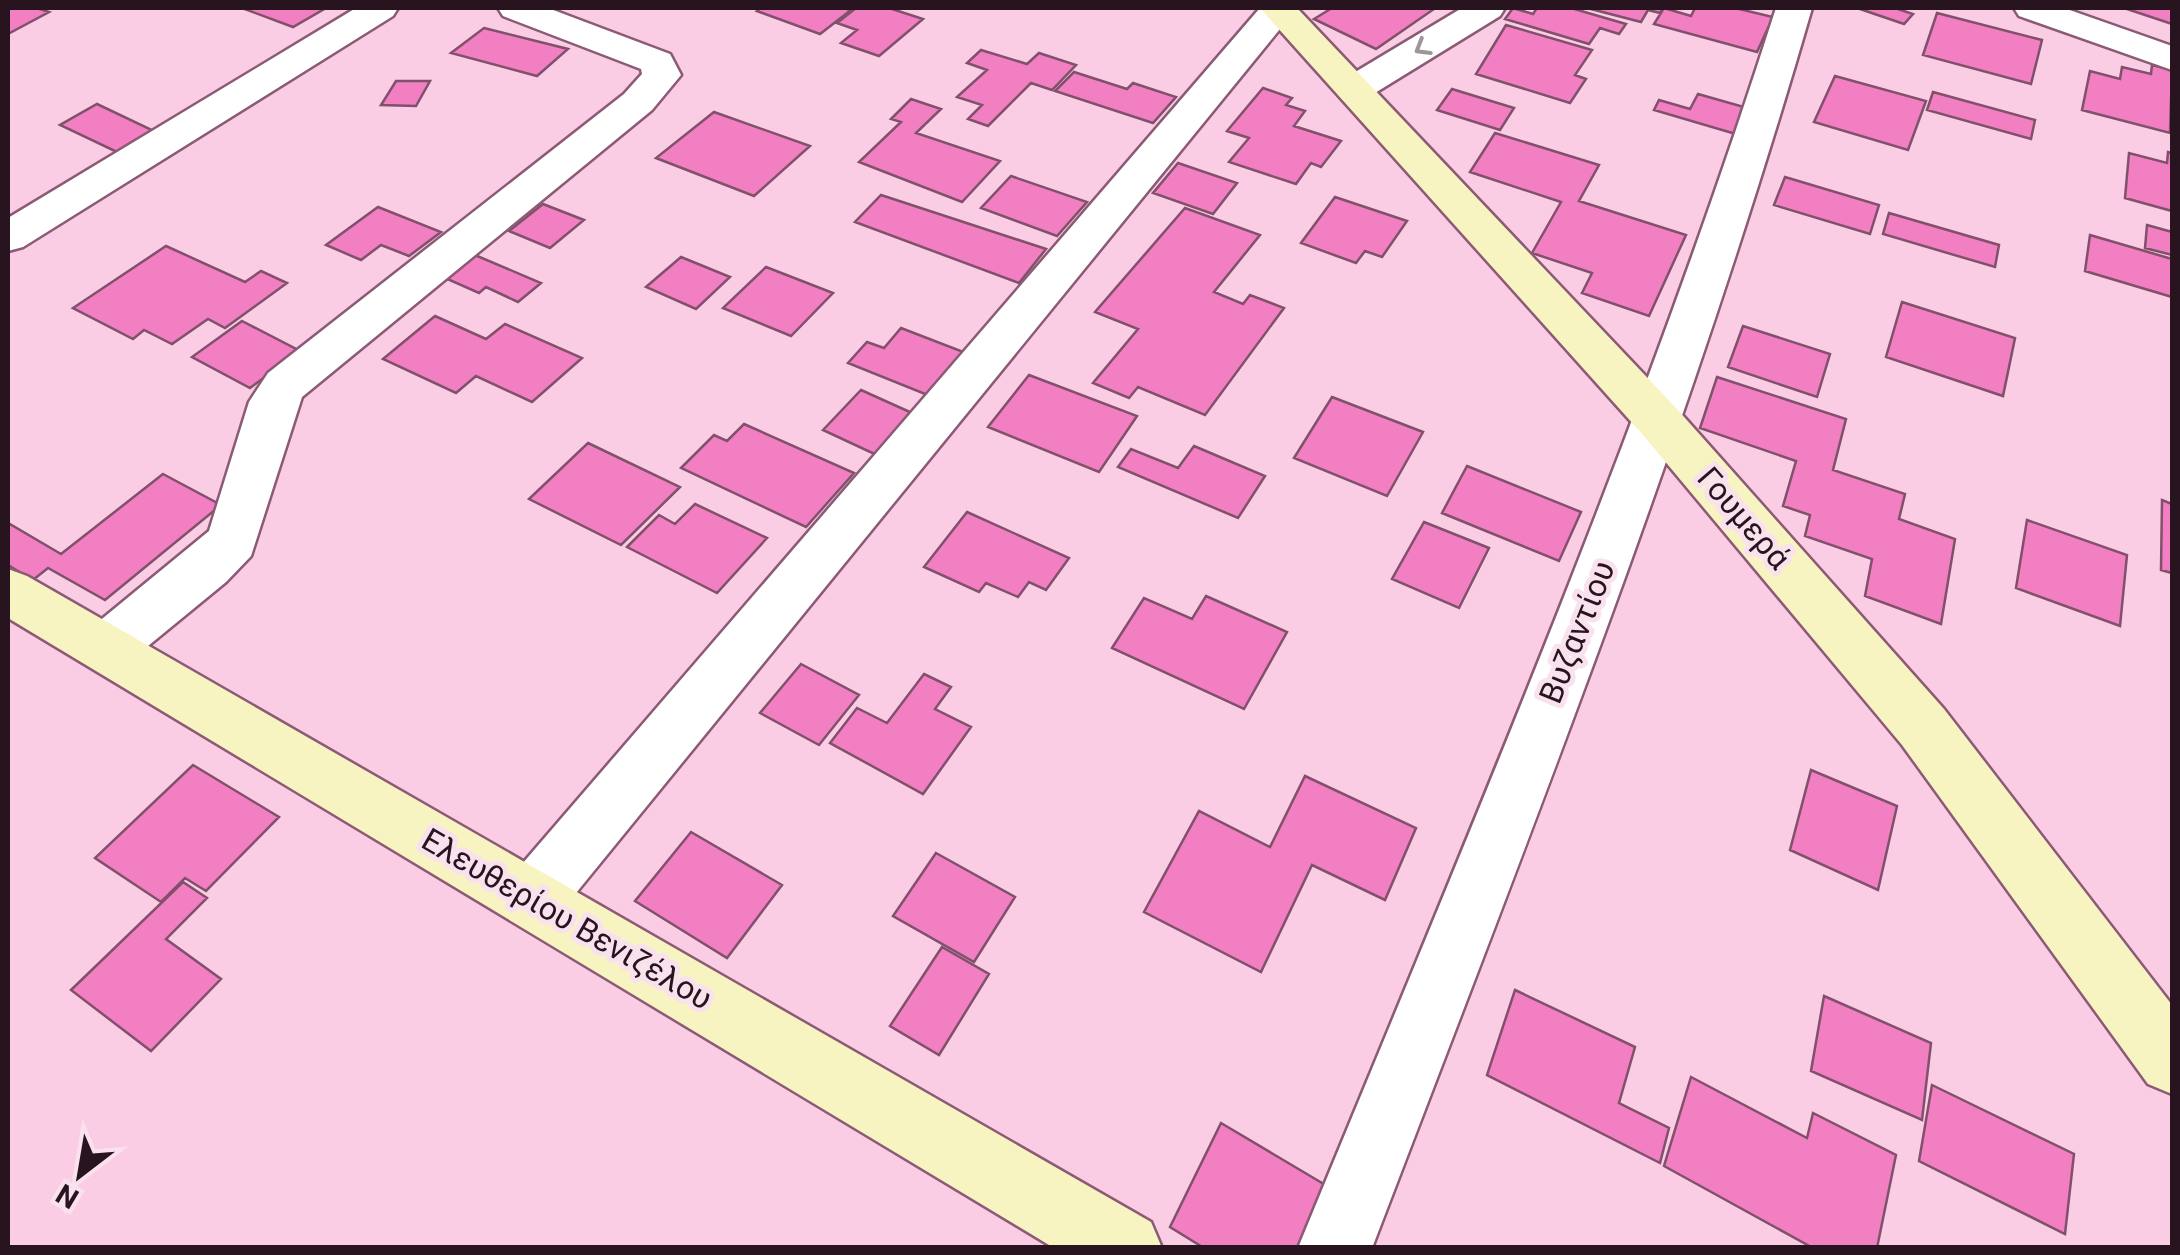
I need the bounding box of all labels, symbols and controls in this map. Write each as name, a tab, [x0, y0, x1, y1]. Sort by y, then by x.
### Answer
one-way arrow	[1414, 36, 1432, 55]
street label: Γουμερά	[1690, 459, 1798, 577]
street label: Βυζαντίου	[1531, 555, 1623, 709]
street label: Ελευθερίου Βενιζέλου	[415, 820, 719, 1018]
north arrow	[30, 1125, 130, 1225]
text: N	[50, 1177, 84, 1215]

